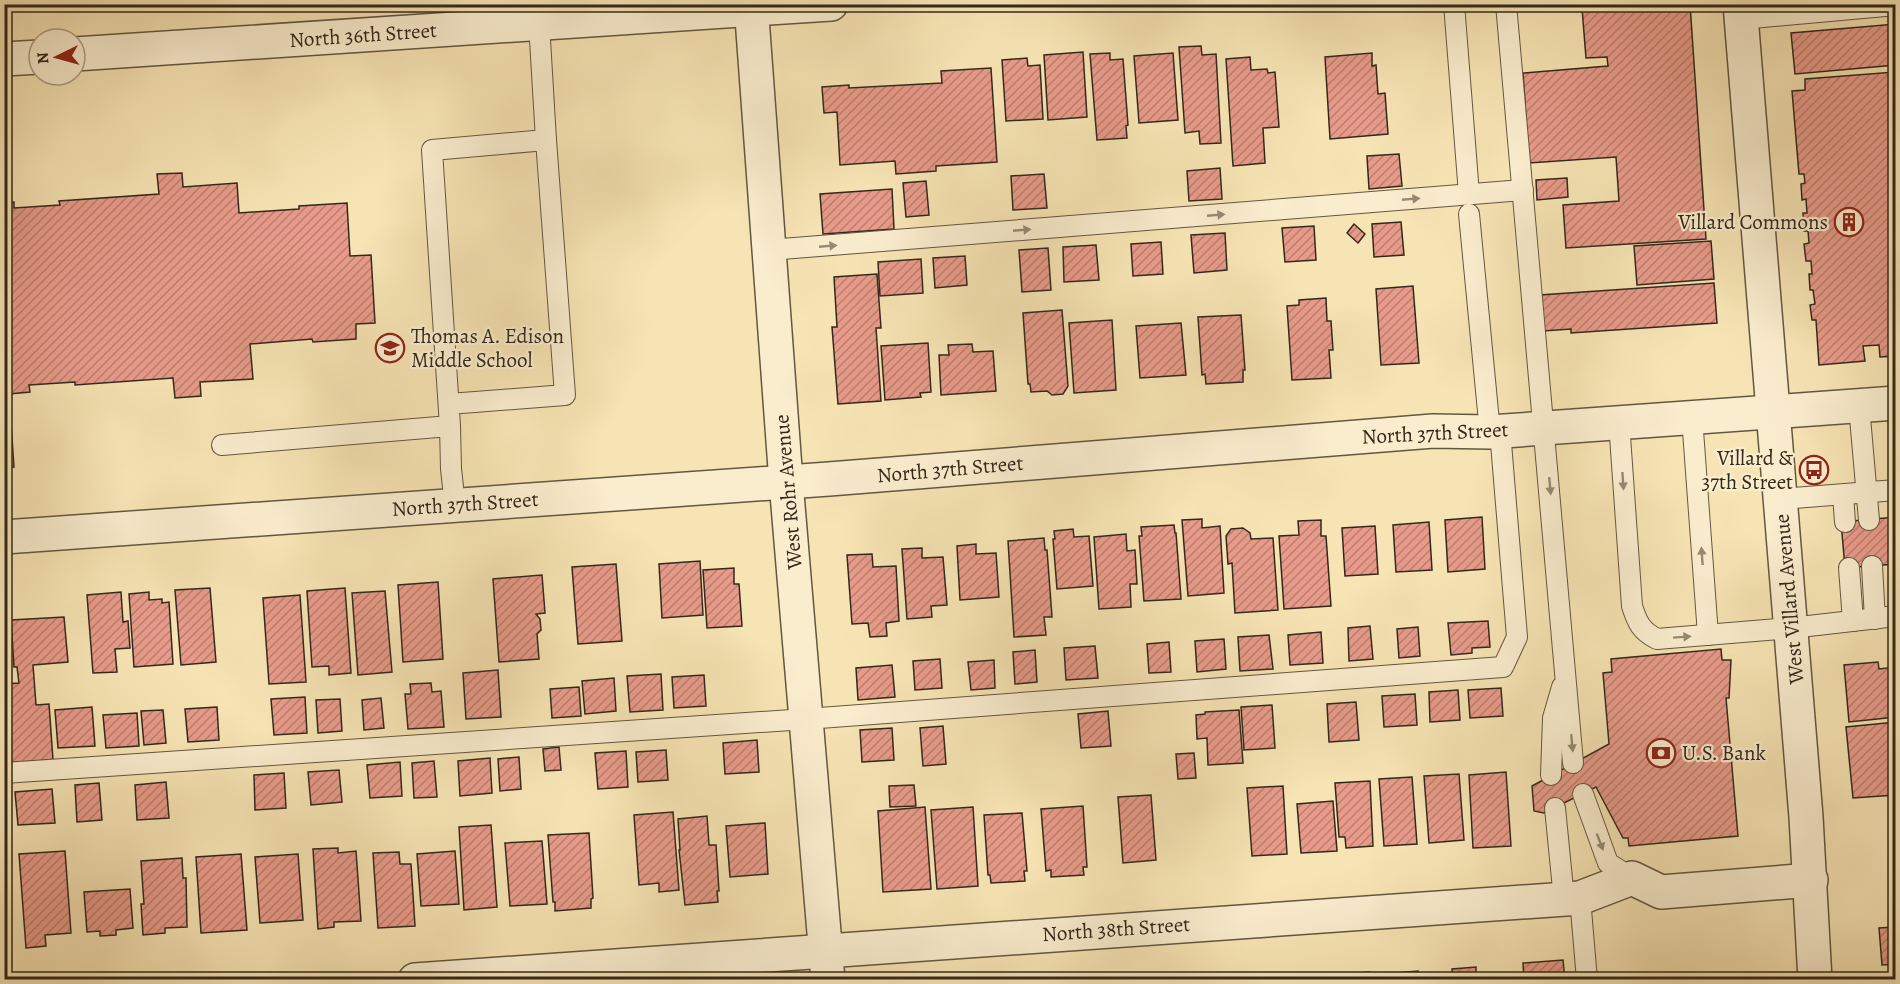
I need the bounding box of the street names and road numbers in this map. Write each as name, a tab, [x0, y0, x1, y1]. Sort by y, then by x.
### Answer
street label: North 36th Street	[288, 16, 438, 54]
street label: West Rohr Avenue	[767, 413, 809, 572]
street label: North 37th Street	[1361, 415, 1509, 451]
street label: North 37th Street	[876, 449, 1024, 489]
street label: North 37th Street	[391, 485, 539, 523]
street label: West Villard Avenue	[1768, 513, 1810, 686]
street label: North 38th Street	[1041, 910, 1191, 948]

